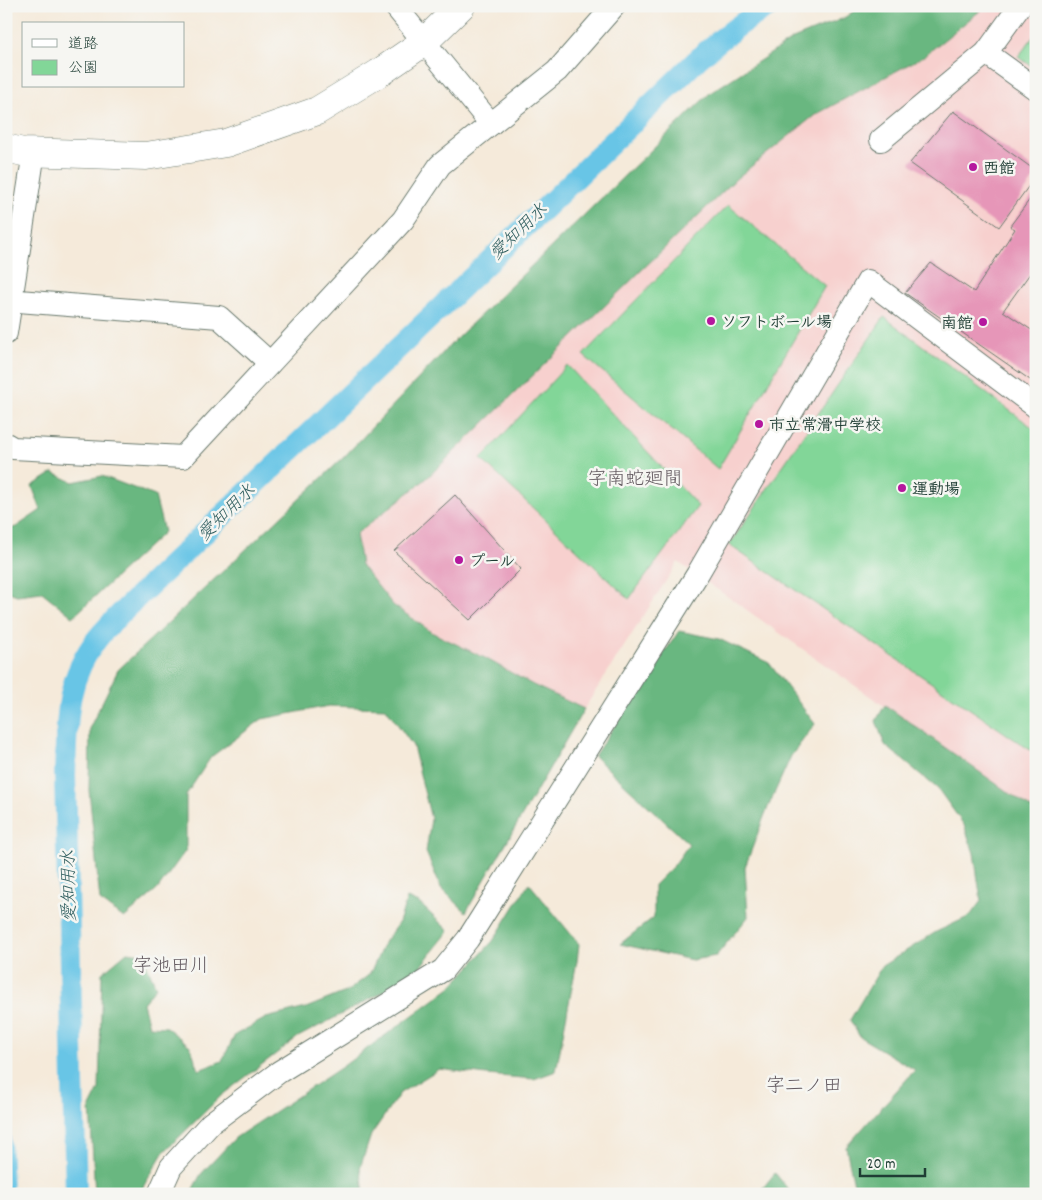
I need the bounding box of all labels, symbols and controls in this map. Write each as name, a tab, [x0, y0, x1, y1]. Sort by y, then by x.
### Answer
legend	[22, 22, 185, 88]
text: 道路	[68, 34, 98, 56]
text: 公園	[68, 58, 98, 80]
place label: 西館	[983, 158, 1015, 181]
marker: 西館	[967, 161, 979, 173]
water label: 愛知用水	[485, 199, 554, 267]
place label: ソフトボール場	[721, 312, 832, 335]
place label: 南館	[941, 313, 973, 336]
marker: ソフトボール場	[705, 315, 717, 327]
marker: 南館	[977, 316, 989, 328]
place label: 市立常滑中学校	[769, 415, 881, 438]
marker: 市立常滑中学校	[753, 418, 765, 430]
district label: 字南蛇廻間	[587, 467, 683, 494]
place label: 運動場	[912, 479, 960, 502]
water label: 愛知用水	[193, 480, 262, 548]
marker: 運動場	[896, 482, 908, 494]
place label: プール	[469, 551, 515, 574]
marker: プール	[453, 554, 465, 566]
water label: 愛知用水	[57, 850, 84, 922]
district label: 字池田川	[133, 954, 209, 981]
district label: 字二ノ田	[766, 1074, 842, 1101]
scale bar	[860, 1145, 924, 1177]
text: 20 m	[867, 1154, 895, 1176]

